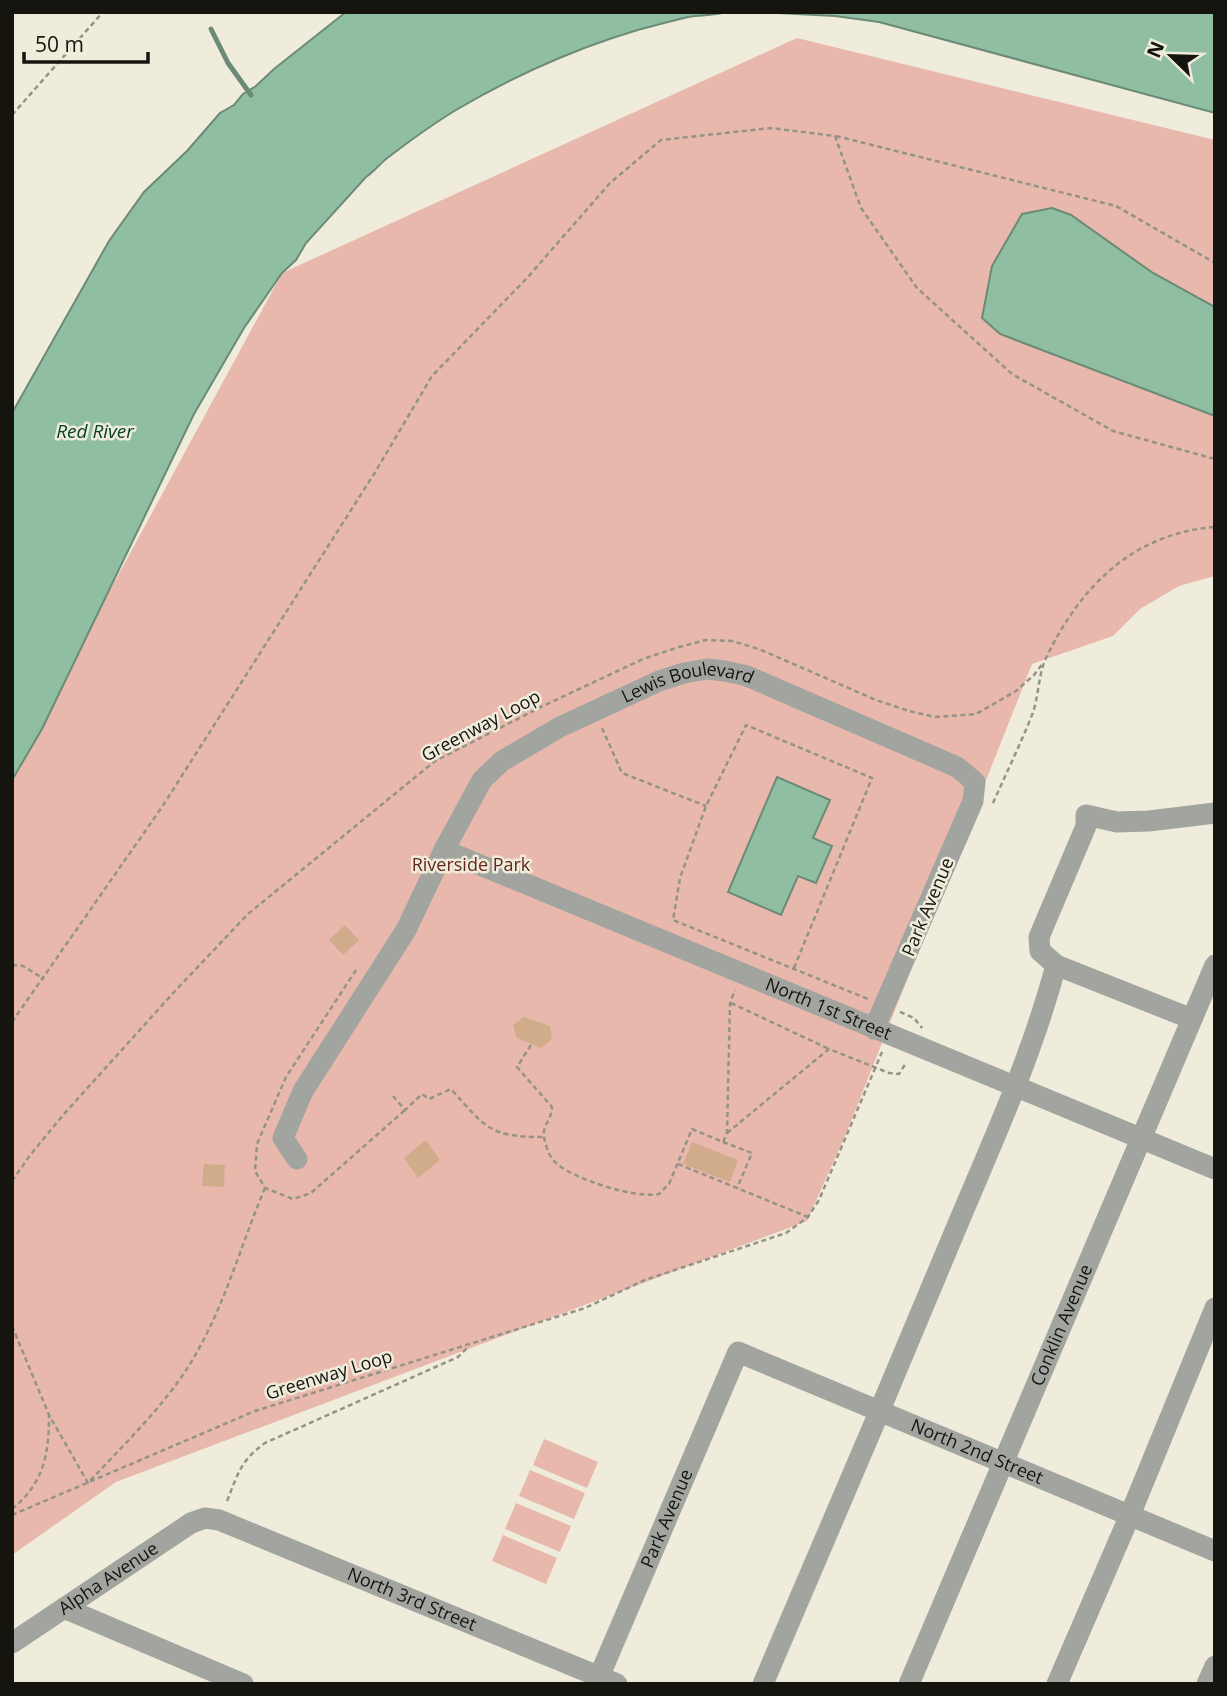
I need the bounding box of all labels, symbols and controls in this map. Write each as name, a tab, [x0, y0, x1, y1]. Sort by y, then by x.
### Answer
scale bar	[24, 21, 149, 65]
north arrow	[1136, 21, 1206, 91]
text: 50 m	[35, 30, 84, 58]
text: N	[1140, 37, 1170, 62]
water label: Red River	[56, 418, 135, 444]
street label: Lewis Boulevard	[617, 656, 758, 708]
street label: Greenway Loop	[417, 684, 544, 767]
park label: Riverside Park	[412, 852, 531, 876]
street label: Park Avenue	[896, 854, 959, 960]
street label: North 1st Street	[762, 971, 895, 1045]
street label: Conklin Avenue	[1024, 1260, 1097, 1389]
street label: Greenway Loop	[262, 1343, 395, 1405]
street label: North 2nd Street	[908, 1412, 1047, 1489]
street label: Park Avenue	[634, 1465, 698, 1571]
street label: Alpha Avenue	[53, 1535, 162, 1620]
street label: North 3rd Street	[344, 1561, 480, 1636]

